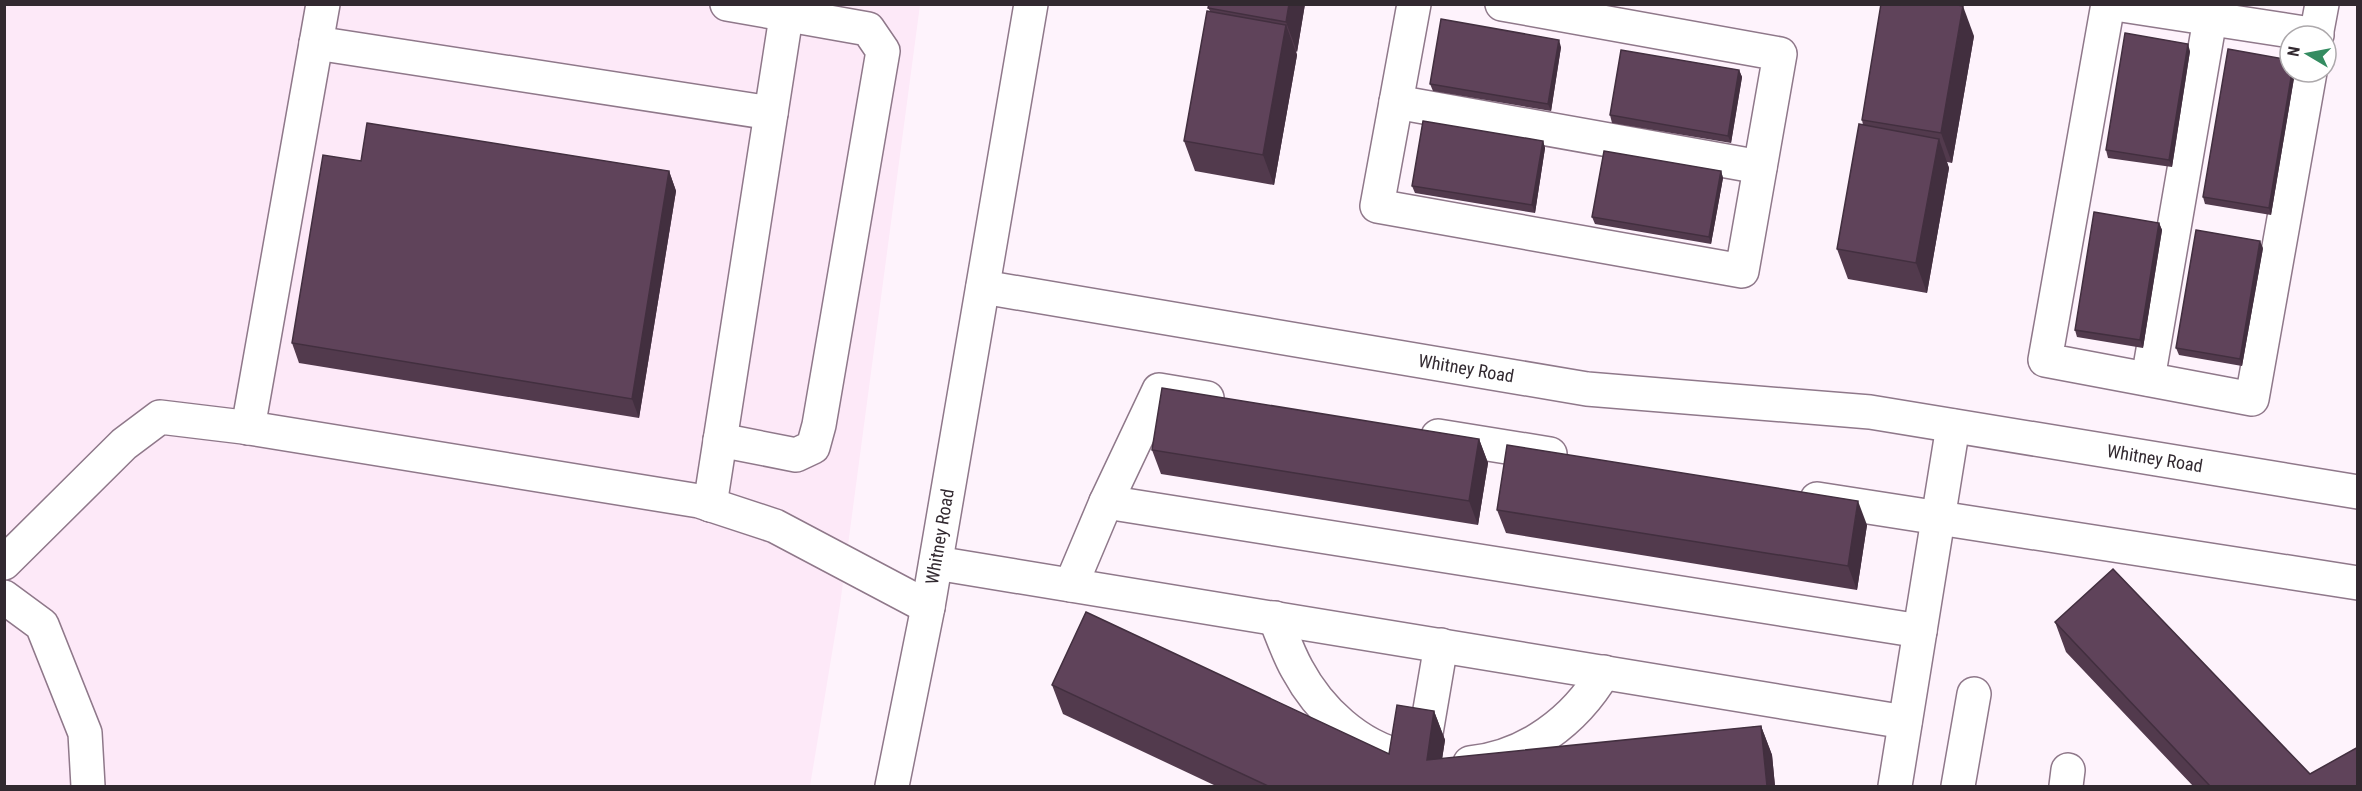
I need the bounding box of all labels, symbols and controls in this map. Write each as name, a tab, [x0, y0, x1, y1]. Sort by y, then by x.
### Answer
north arrow	[2278, 24, 2338, 84]
text: N	[2284, 45, 2304, 58]
street label: Whitney Road	[1417, 350, 1516, 387]
street label: Whitney Road	[2105, 440, 2204, 476]
street label: Whitney Road	[921, 487, 958, 586]

